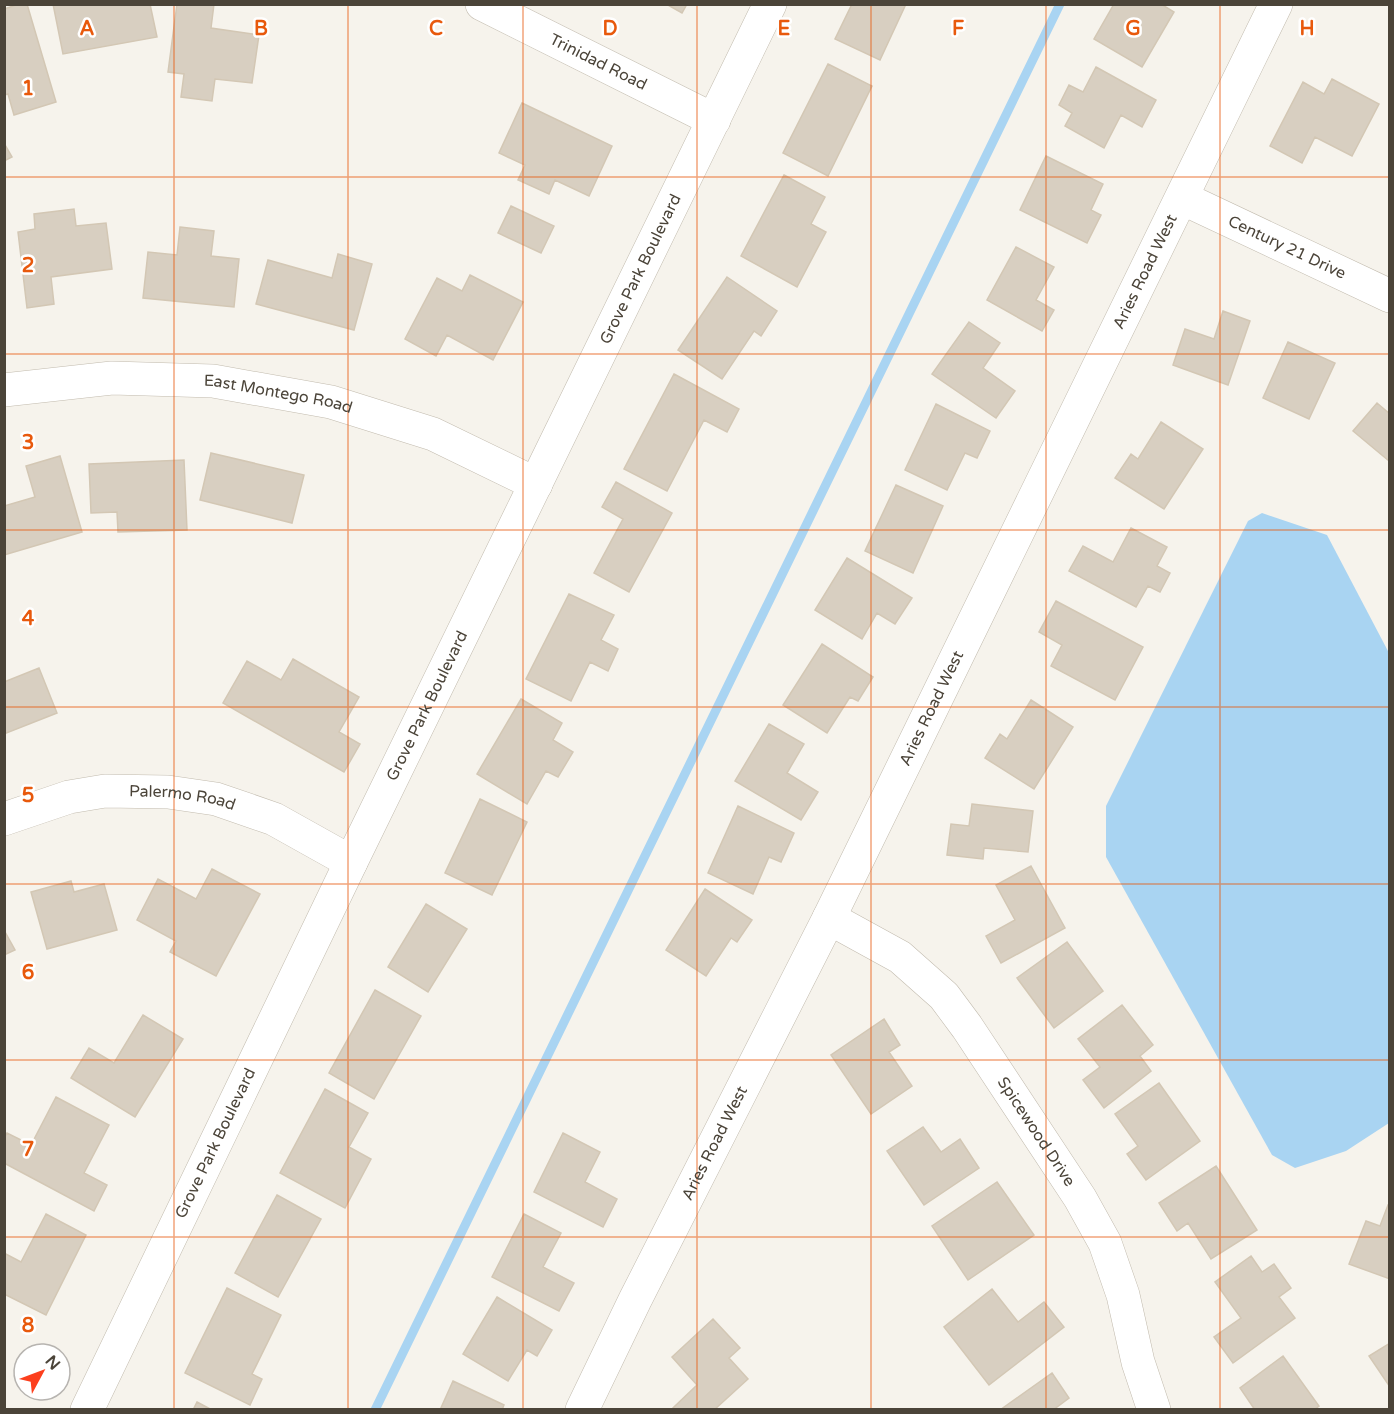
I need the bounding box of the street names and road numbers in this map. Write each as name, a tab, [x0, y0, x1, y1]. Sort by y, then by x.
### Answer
street label: Trinidad Road	[546, 29, 650, 95]
street label: Grove Park Boulevard	[595, 191, 686, 347]
street label: Aries Road West	[1109, 211, 1182, 332]
street label: Century 21 Drive	[1225, 211, 1349, 284]
street label: East Montego Road	[204, 371, 355, 418]
street label: Grove Park Boulevard	[382, 628, 472, 784]
street label: Aries Road West	[895, 647, 968, 769]
street label: Palermo Road	[129, 781, 238, 815]
street label: Grove Park Boulevard	[171, 1065, 260, 1222]
street label: Spicewood Drive	[993, 1073, 1080, 1190]
street label: Aries Road West	[677, 1083, 752, 1204]

